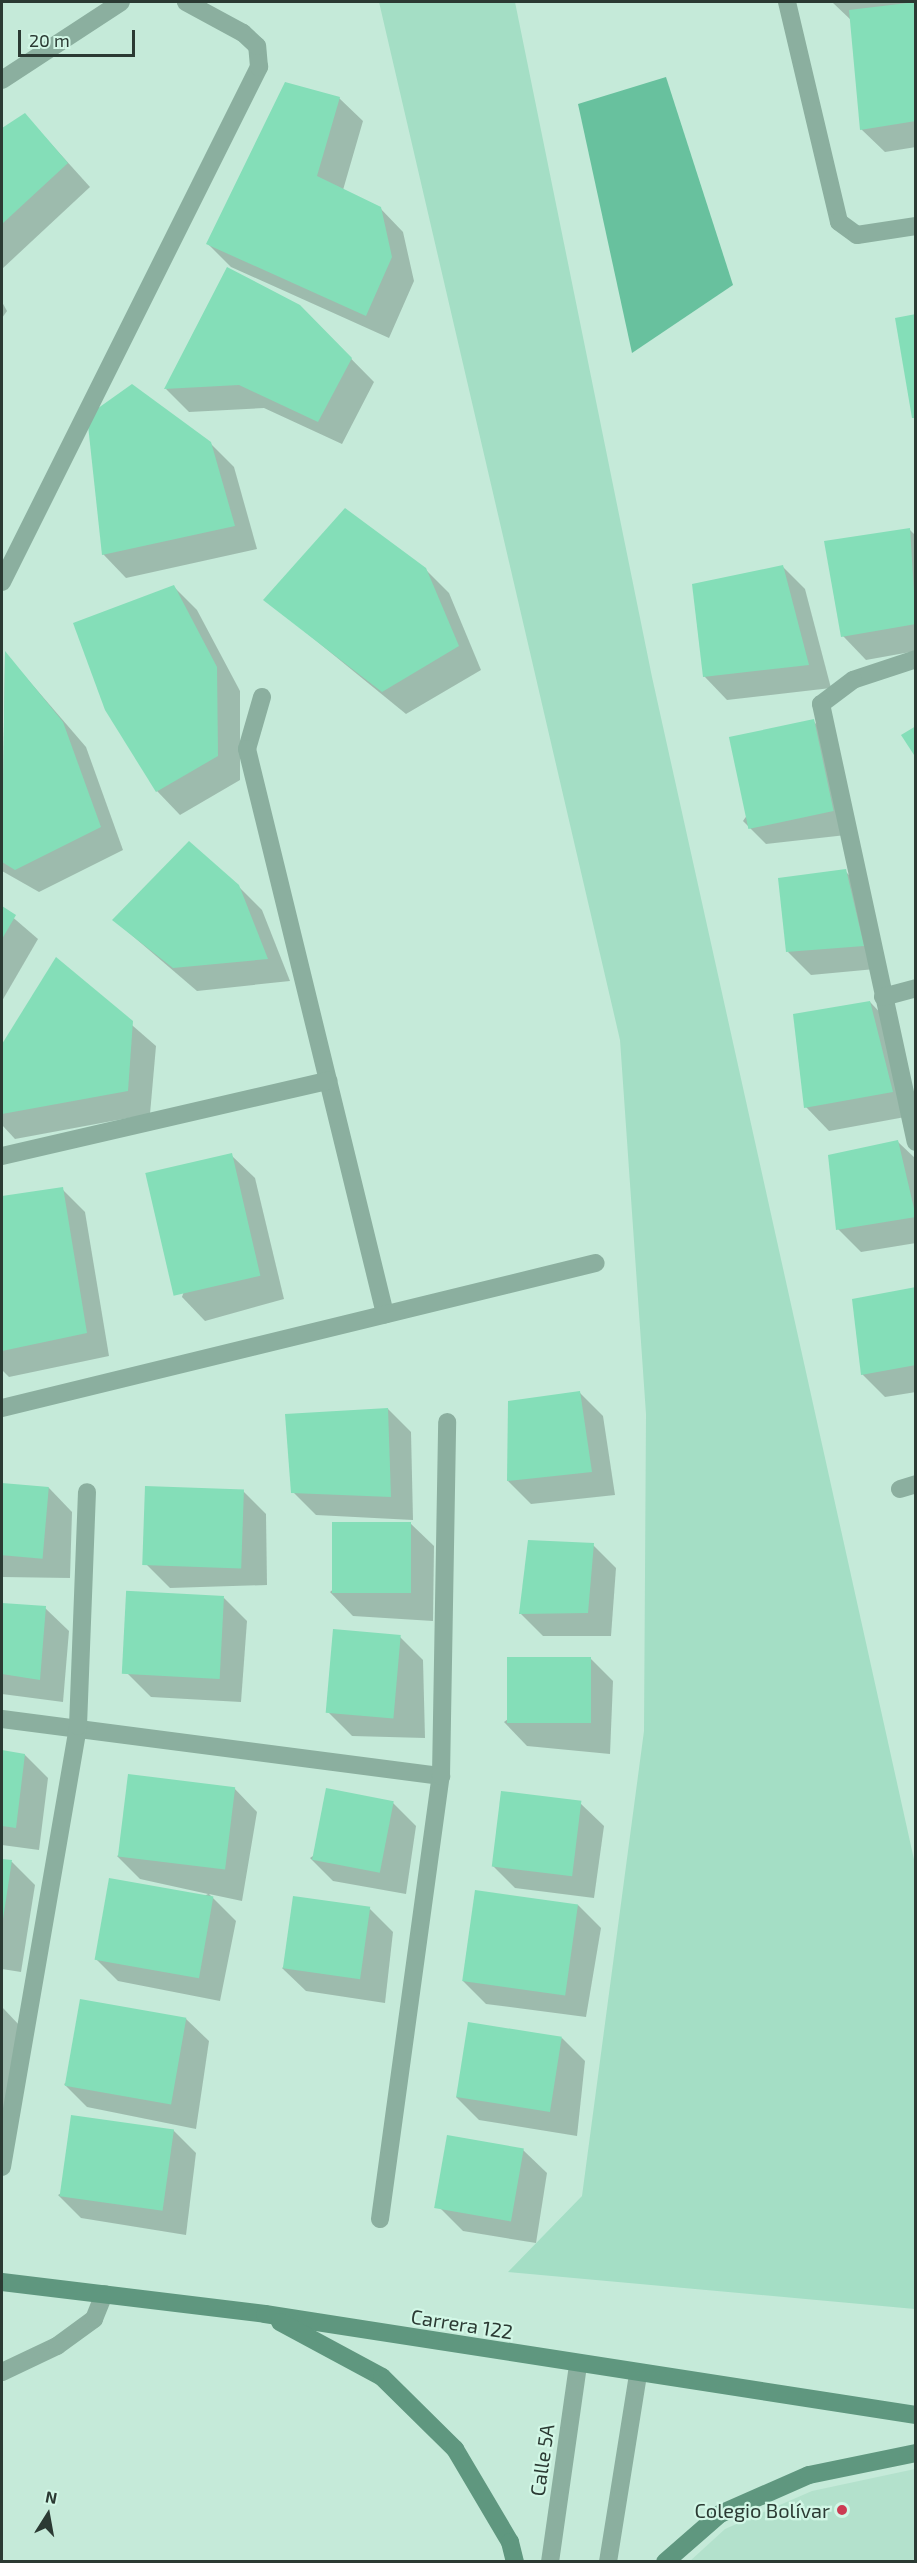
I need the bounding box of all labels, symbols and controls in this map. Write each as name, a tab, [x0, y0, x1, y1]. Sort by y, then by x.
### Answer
scale bar	[21, 18, 138, 56]
text: 20 m	[29, 29, 70, 51]
street label: Carrera 122	[409, 2304, 515, 2344]
street label: Calle 5A	[525, 2422, 559, 2498]
north arrow	[18, 2485, 78, 2545]
text: N	[44, 2486, 59, 2507]
place label: Colegio Bolívar	[694, 2498, 830, 2522]
marker: Colegio Bolívar	[835, 2503, 849, 2517]

